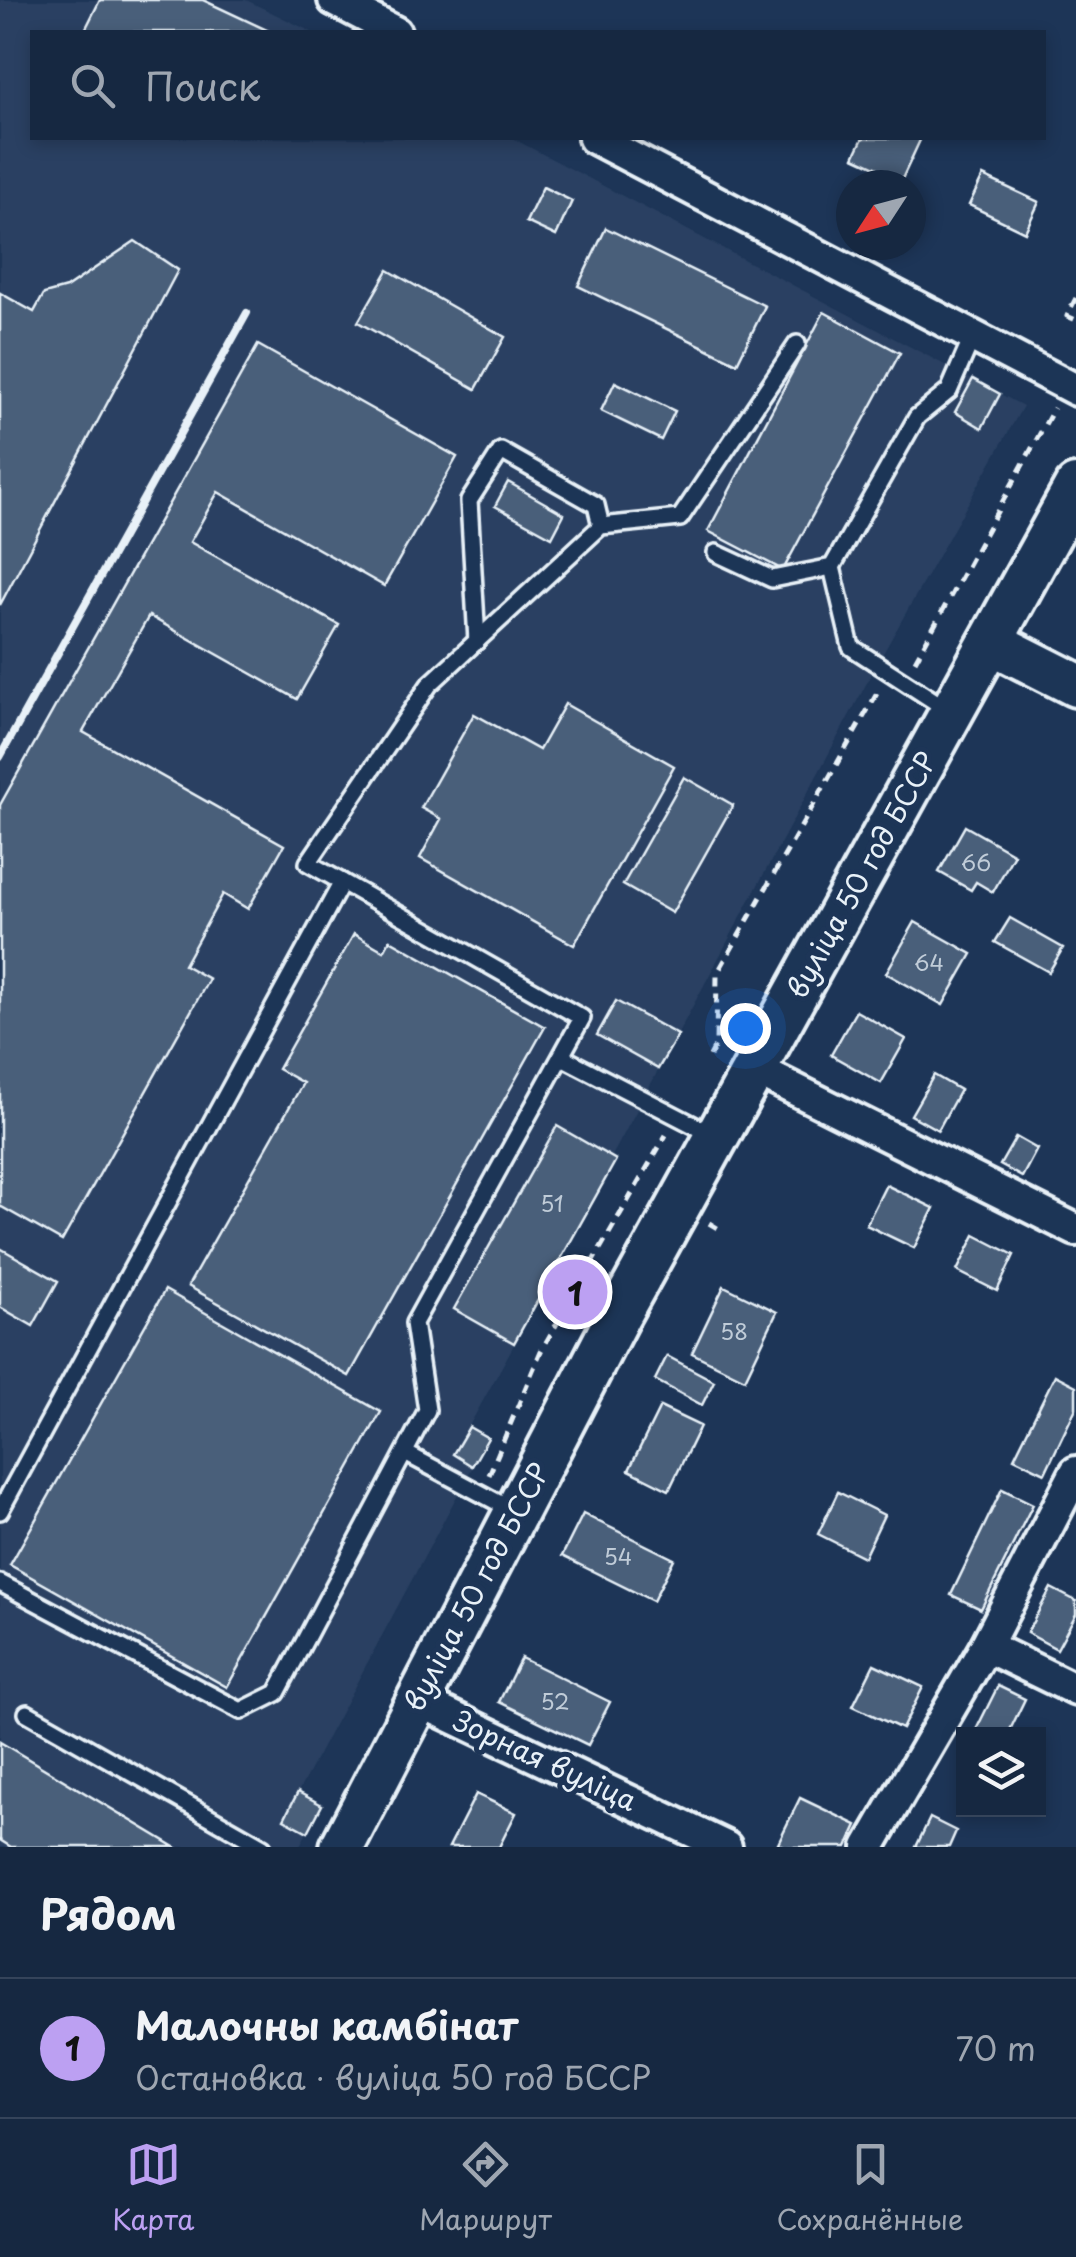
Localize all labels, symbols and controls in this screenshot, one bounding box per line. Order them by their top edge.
search box [30,30,1046,140]
text: Поиск [145,57,260,114]
icon: search [65,58,120,113]
north arrow [836,170,926,260]
street label: вуліца 50 год БССР [775,743,946,1006]
house number: 66 [961,845,991,878]
house number: 64 [914,945,944,978]
your location [720,1003,771,1054]
house number: 51 [540,1186,564,1219]
pin: 1 [542,1254,608,1330]
house number: 58 [720,1314,748,1347]
street label: вуліца 50 год БССР [392,1454,560,1718]
house number: 54 [604,1539,632,1572]
house number: 52 [540,1684,570,1717]
street label: Зорная вуліца [447,1698,645,1821]
map controls [956,1727,1046,1817]
button: layers [956,1727,1046,1817]
text: Рядом [40,1881,177,1944]
text: Малочны камбінат [135,1996,518,2053]
text: 1 [65,2024,80,2072]
text: 70 m [956,2024,1036,2072]
text: Остановка · вуліца 50 год БССР [135,2053,651,2101]
tab: Карта [112,2137,195,2240]
tab: Маршрут [419,2137,552,2240]
tab: Сохранённые [776,2137,964,2240]

